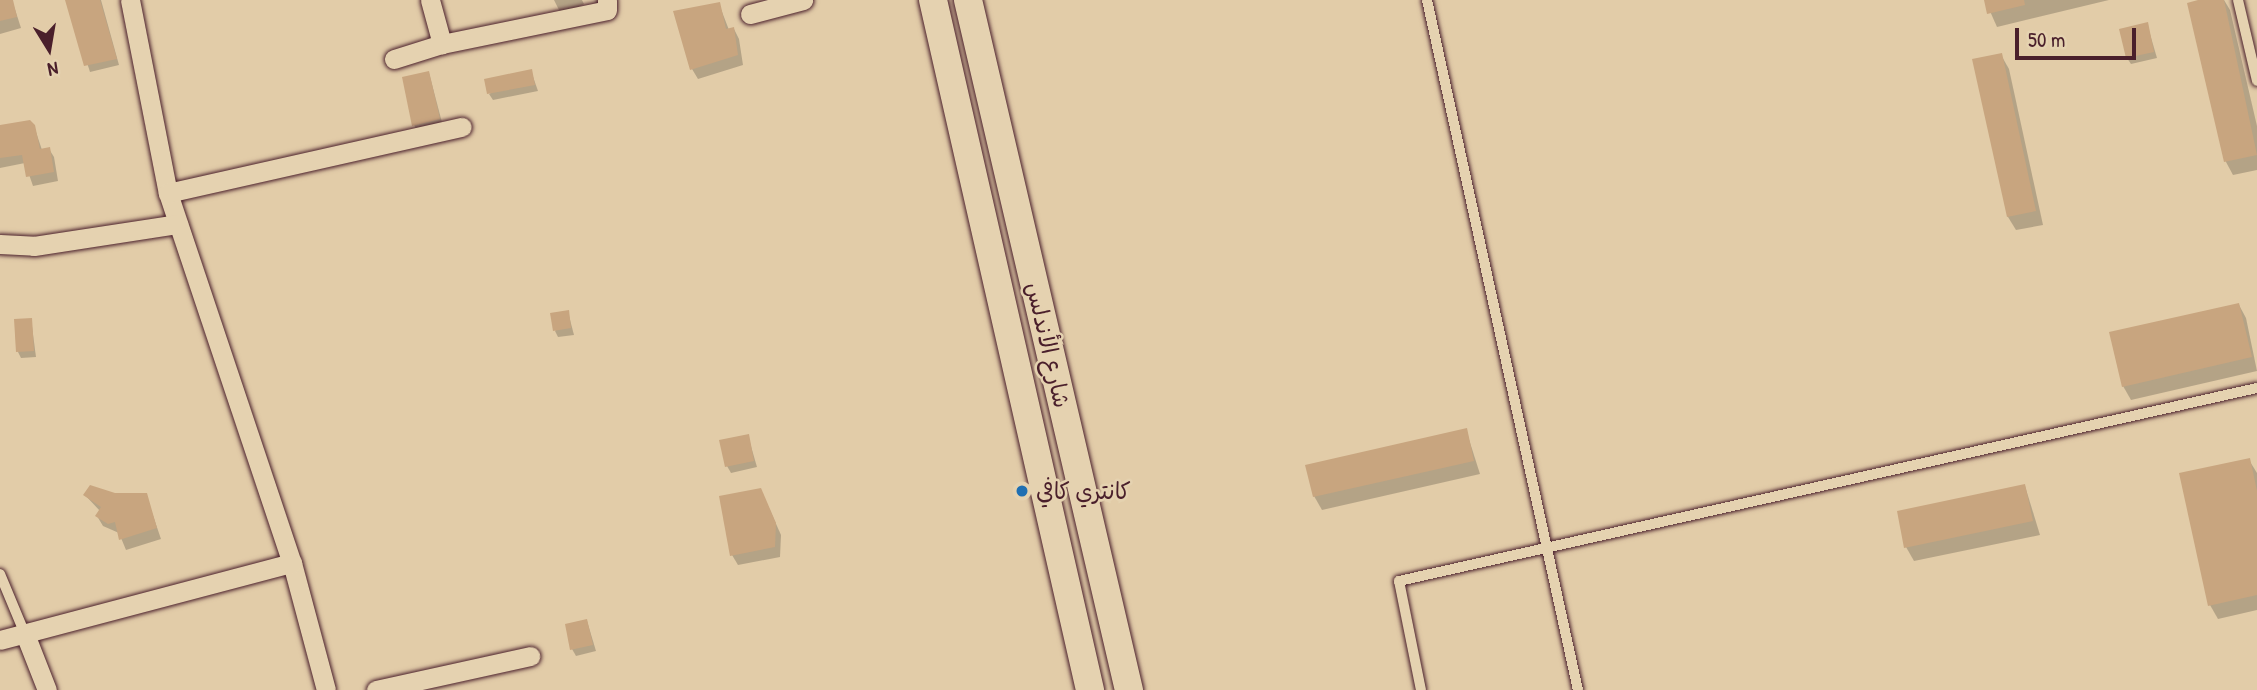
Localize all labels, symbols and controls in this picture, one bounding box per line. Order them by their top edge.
north arrow [14,14,84,84]
scale bar [2019,14,2140,58]
text: 50 m [2028,25,2065,54]
text: N [46,56,60,83]
street label: شارع الأندلس [1020,280,1076,410]
place label: كانتري كافي [1036,477,1131,505]
marker: كانتري كافي [1014,483,1030,499]

